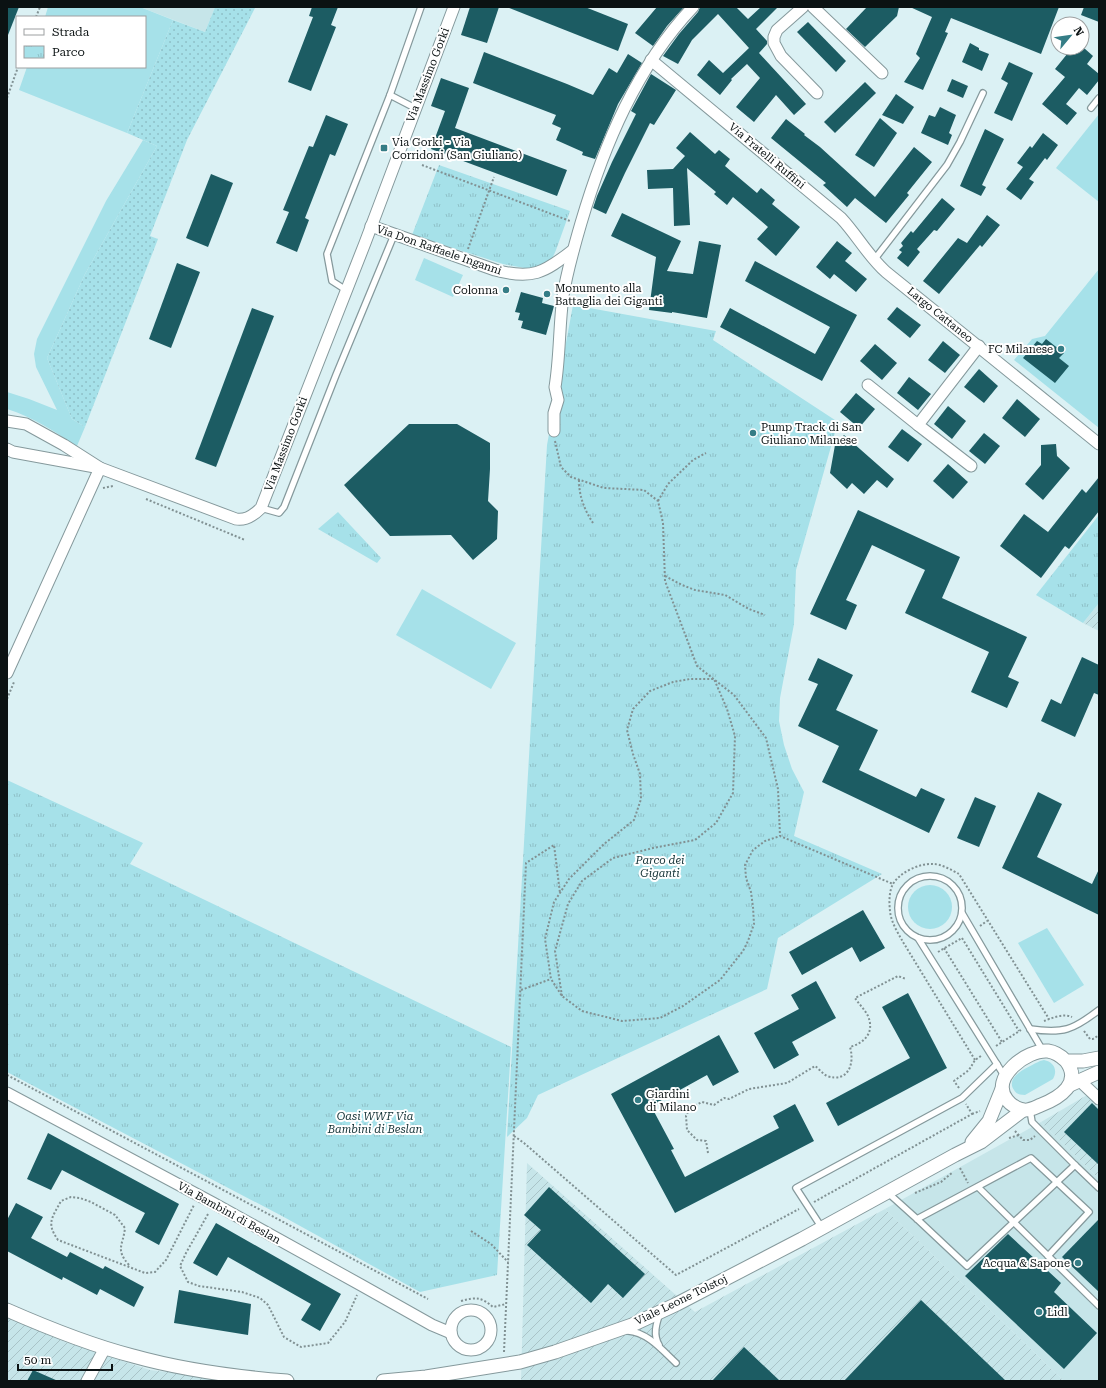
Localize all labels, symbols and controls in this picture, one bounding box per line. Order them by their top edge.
legend [16,16,146,68]
north arrow [1050,16,1090,56]
text: Strada [52,25,90,39]
street label: Via Massimo Gorki [404,25,452,124]
text: N [1071,25,1086,39]
text: Parco [52,45,85,59]
street label: Via Fratelli Ruffini [726,120,808,192]
place label: Via Gorki - Via Corridoni (San Giuliano) [392,136,522,162]
marker: Via Gorki - Via Corridoni (San Giuliano) [379,143,389,153]
street label: Via Don Raffaele Inganni [375,222,504,278]
place label: Monumento alla Battaglia dei Giganti [555,282,663,308]
place label: Colonna [453,284,498,297]
marker: Colonna [501,285,511,295]
street label: Largo Cattaneo [905,285,976,346]
marker: Monumento alla Battaglia dei Giganti [542,289,552,299]
place label: FC Milanese [988,343,1053,356]
marker: FC Milanese [1056,344,1066,354]
street label: Via Massimo Gorki [262,394,310,493]
place label: Pump Track di San Giuliano Milanese [761,421,862,447]
marker: Pump Track di San Giuliano Milanese [748,428,758,438]
park label: Parco dei Giganti [635,854,685,880]
place label: Giardini di Milano [646,1088,697,1114]
marker: Giardini di Milano [633,1095,643,1105]
park label: Oasi WWF Via Bambini di Beslan [327,1110,423,1136]
street label: Via Bambini di Beslan [175,1179,283,1247]
place label: Acqua & Sapone [983,1257,1070,1270]
marker: Acqua & Sapone [1073,1258,1083,1268]
street label: Viale Leone Tolstoj [633,1272,729,1328]
place label: Lidl [1047,1306,1068,1319]
marker: Lidl [1034,1307,1044,1317]
scale bar [18,1346,112,1372]
text: 50 m [24,1353,51,1367]

